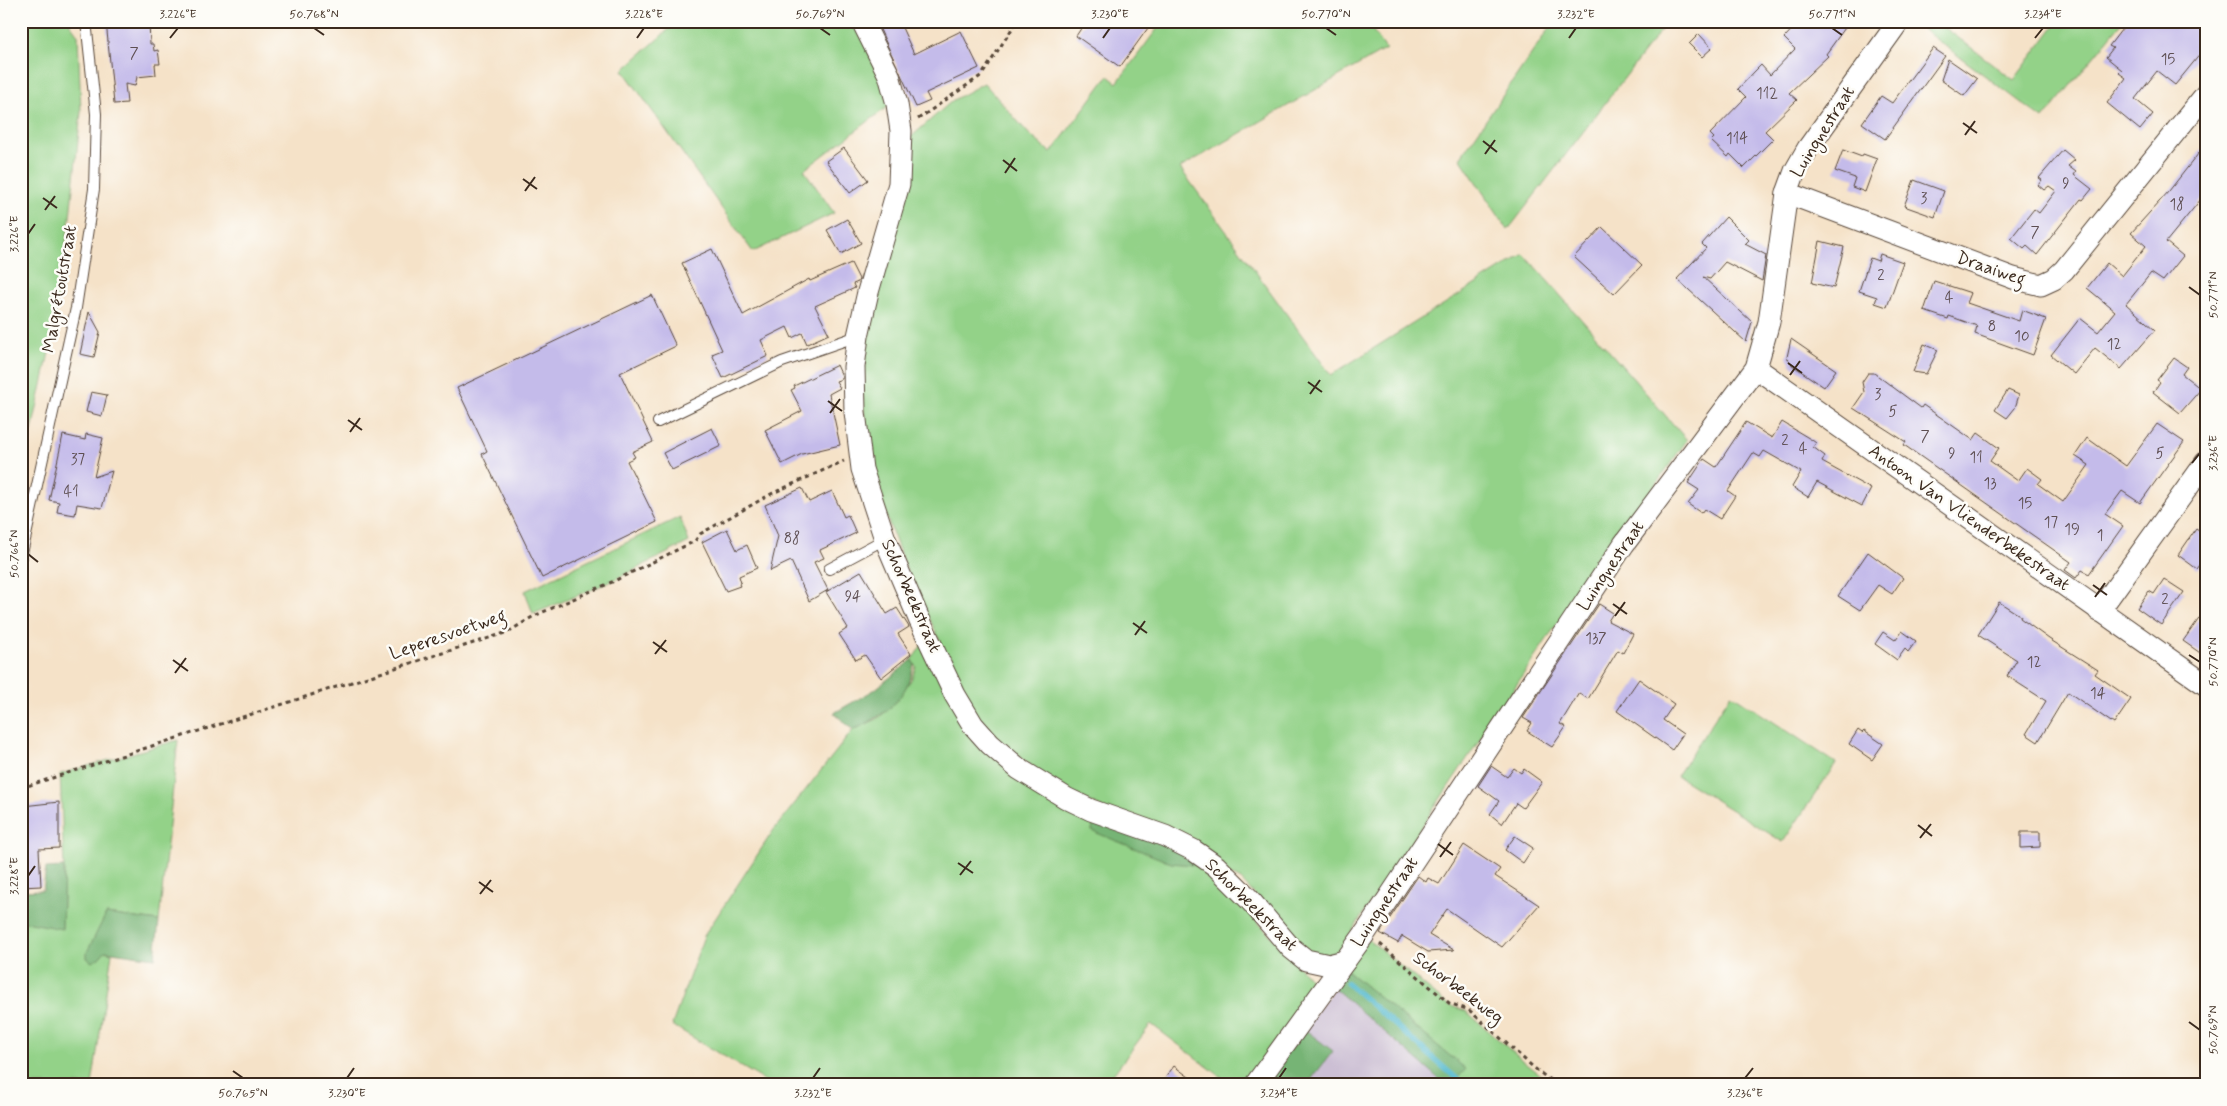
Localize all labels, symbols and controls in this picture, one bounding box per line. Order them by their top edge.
text: 3.226°E [159,7,197,23]
text: 50.768°N [289,7,339,23]
text: 3.228°E [625,7,663,23]
text: 50.769°N [795,7,845,23]
text: 3.230°E [1091,7,1129,23]
text: 50.770°N [1301,7,1351,23]
text: 3.232°E [1557,7,1595,23]
text: 50.771°N [1809,7,1855,23]
text: 3.234°E [2024,7,2062,23]
house number: 7 [129,44,139,64]
house number: 15 [2161,50,2175,70]
street label: Luingnestraat [1785,81,1862,183]
house number: 112 [1756,84,1778,104]
house number: 114 [1726,129,1748,149]
house number: 9 [2062,174,2070,194]
house number: 3 [1921,189,1928,209]
house number: 18 [2170,195,2184,215]
text: 3.226°E [7,215,23,253]
street label: Malgrétoutstraat [37,223,84,355]
house number: 7 [2030,223,2040,243]
street label: Draaiweg [1952,246,2029,294]
house number: 2 [1877,266,1885,286]
text: 50.771°N [2206,272,2222,318]
house number: 4 [1945,288,1954,308]
house number: 8 [1988,317,1996,337]
house number: 10 [2014,327,2030,347]
house number: 12 [2107,335,2121,355]
house number: 3 [1875,385,1882,405]
house number: 5 [1888,402,1898,422]
house number: 7 [1920,427,1930,447]
house number: 2 [1781,431,1789,451]
text: 3.236°E [2206,435,2222,471]
house number: 4 [1799,439,1808,459]
street label: Antoon Van Vlienderbekestraat [1863,439,2075,597]
house number: 9 [1948,444,1956,464]
house number: 5 [2155,444,2165,464]
house number: 11 [1969,448,1983,468]
house number: 37 [71,450,86,470]
house number: 13 [1983,474,1997,494]
house number: 41 [63,482,79,502]
house number: 15 [2018,494,2032,514]
house number: 17 [2044,513,2059,533]
street label: Luingnestraat [1572,516,1651,616]
house number: 19 [2064,520,2080,540]
house number: 1 [2097,526,2103,546]
house number: 88 [784,529,800,549]
text: 50.766°N [7,530,23,578]
street label: Schorbeekstraat [875,535,947,657]
house number: 94 [845,587,861,607]
house number: 2 [2161,590,2169,610]
street label: Leperesvoetweg [386,604,510,668]
house number: 137 [1585,629,1607,649]
text: 50.770°N [2206,637,2222,687]
house number: 12 [2027,653,2041,673]
house number: 14 [2090,684,2106,704]
street label: Luingnestraat [1346,852,1425,952]
street label: Schorbeekstraat [1199,853,1303,957]
text: 3.228°E [7,857,23,895]
street label: Schorbeekweg [1407,946,1508,1031]
text: 50.769°N [2206,1005,2222,1055]
text: 50.765°N [218,1086,268,1102]
text: 3.230°E [328,1086,366,1102]
text: 3.232°E [794,1086,832,1102]
text: 3.234°E [1260,1086,1298,1102]
text: 3.236°E [1727,1086,1763,1102]

